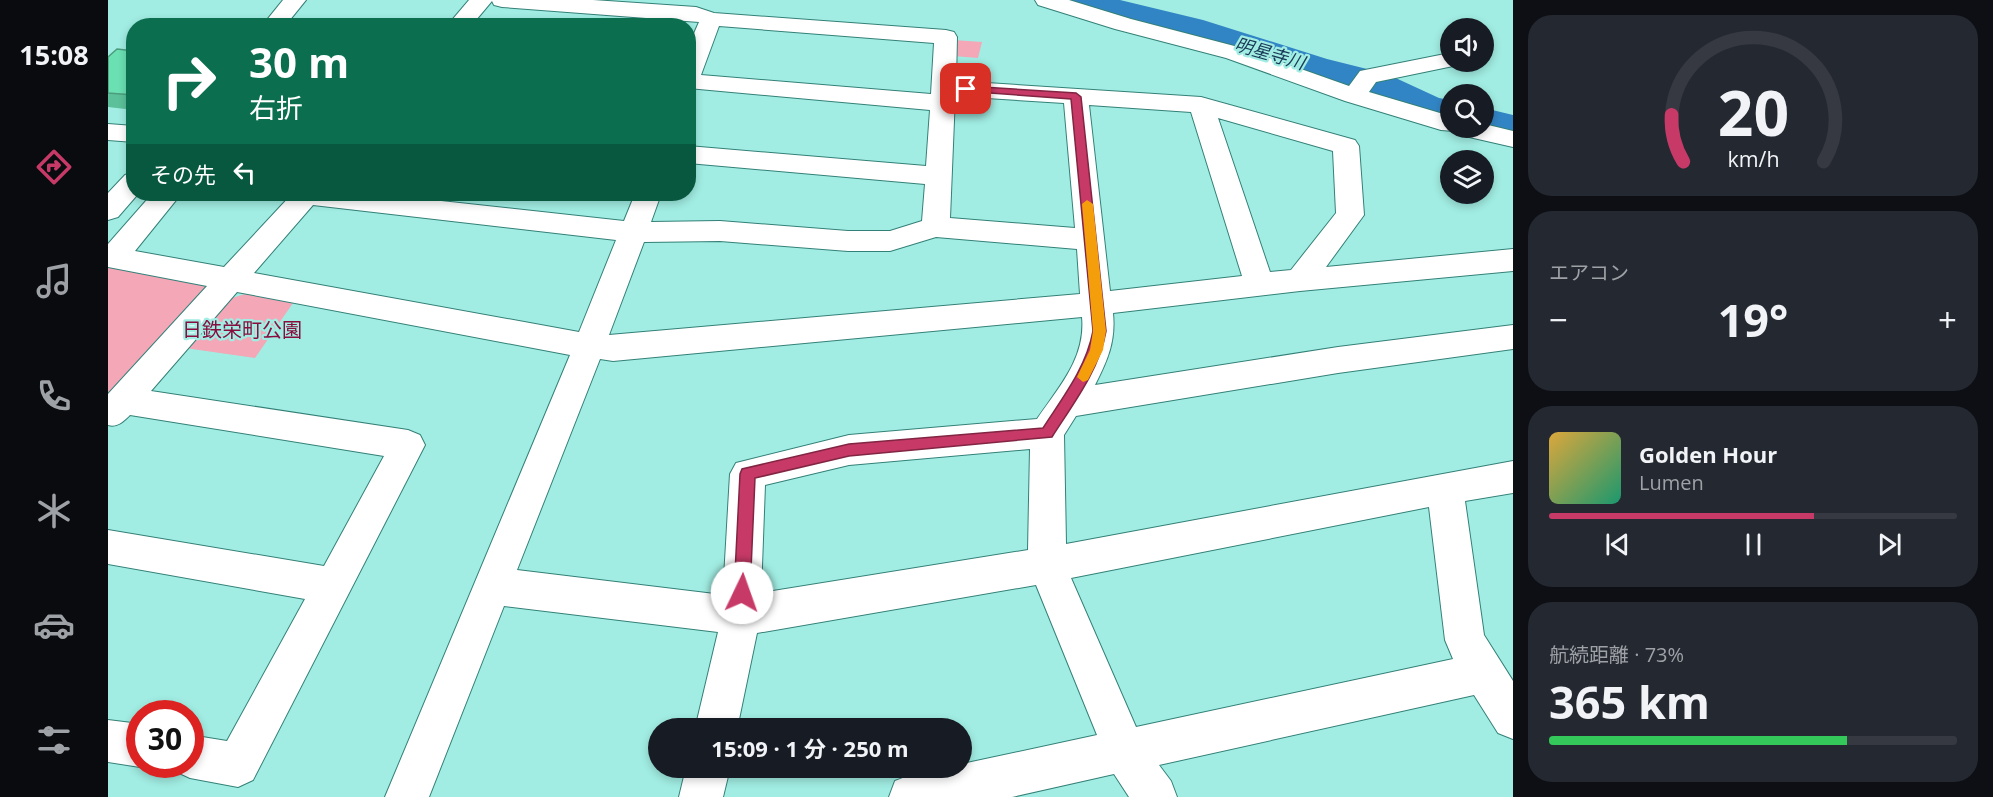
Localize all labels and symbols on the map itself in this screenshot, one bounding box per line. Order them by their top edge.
water label: 明星寺川 [1232,32,1310,75]
pin [940,63,991,114]
park label: 日鉄栄町公園 [182,316,302,343]
position arrow [710,561,774,625]
speed limit sign: 30 [126,700,204,778]

